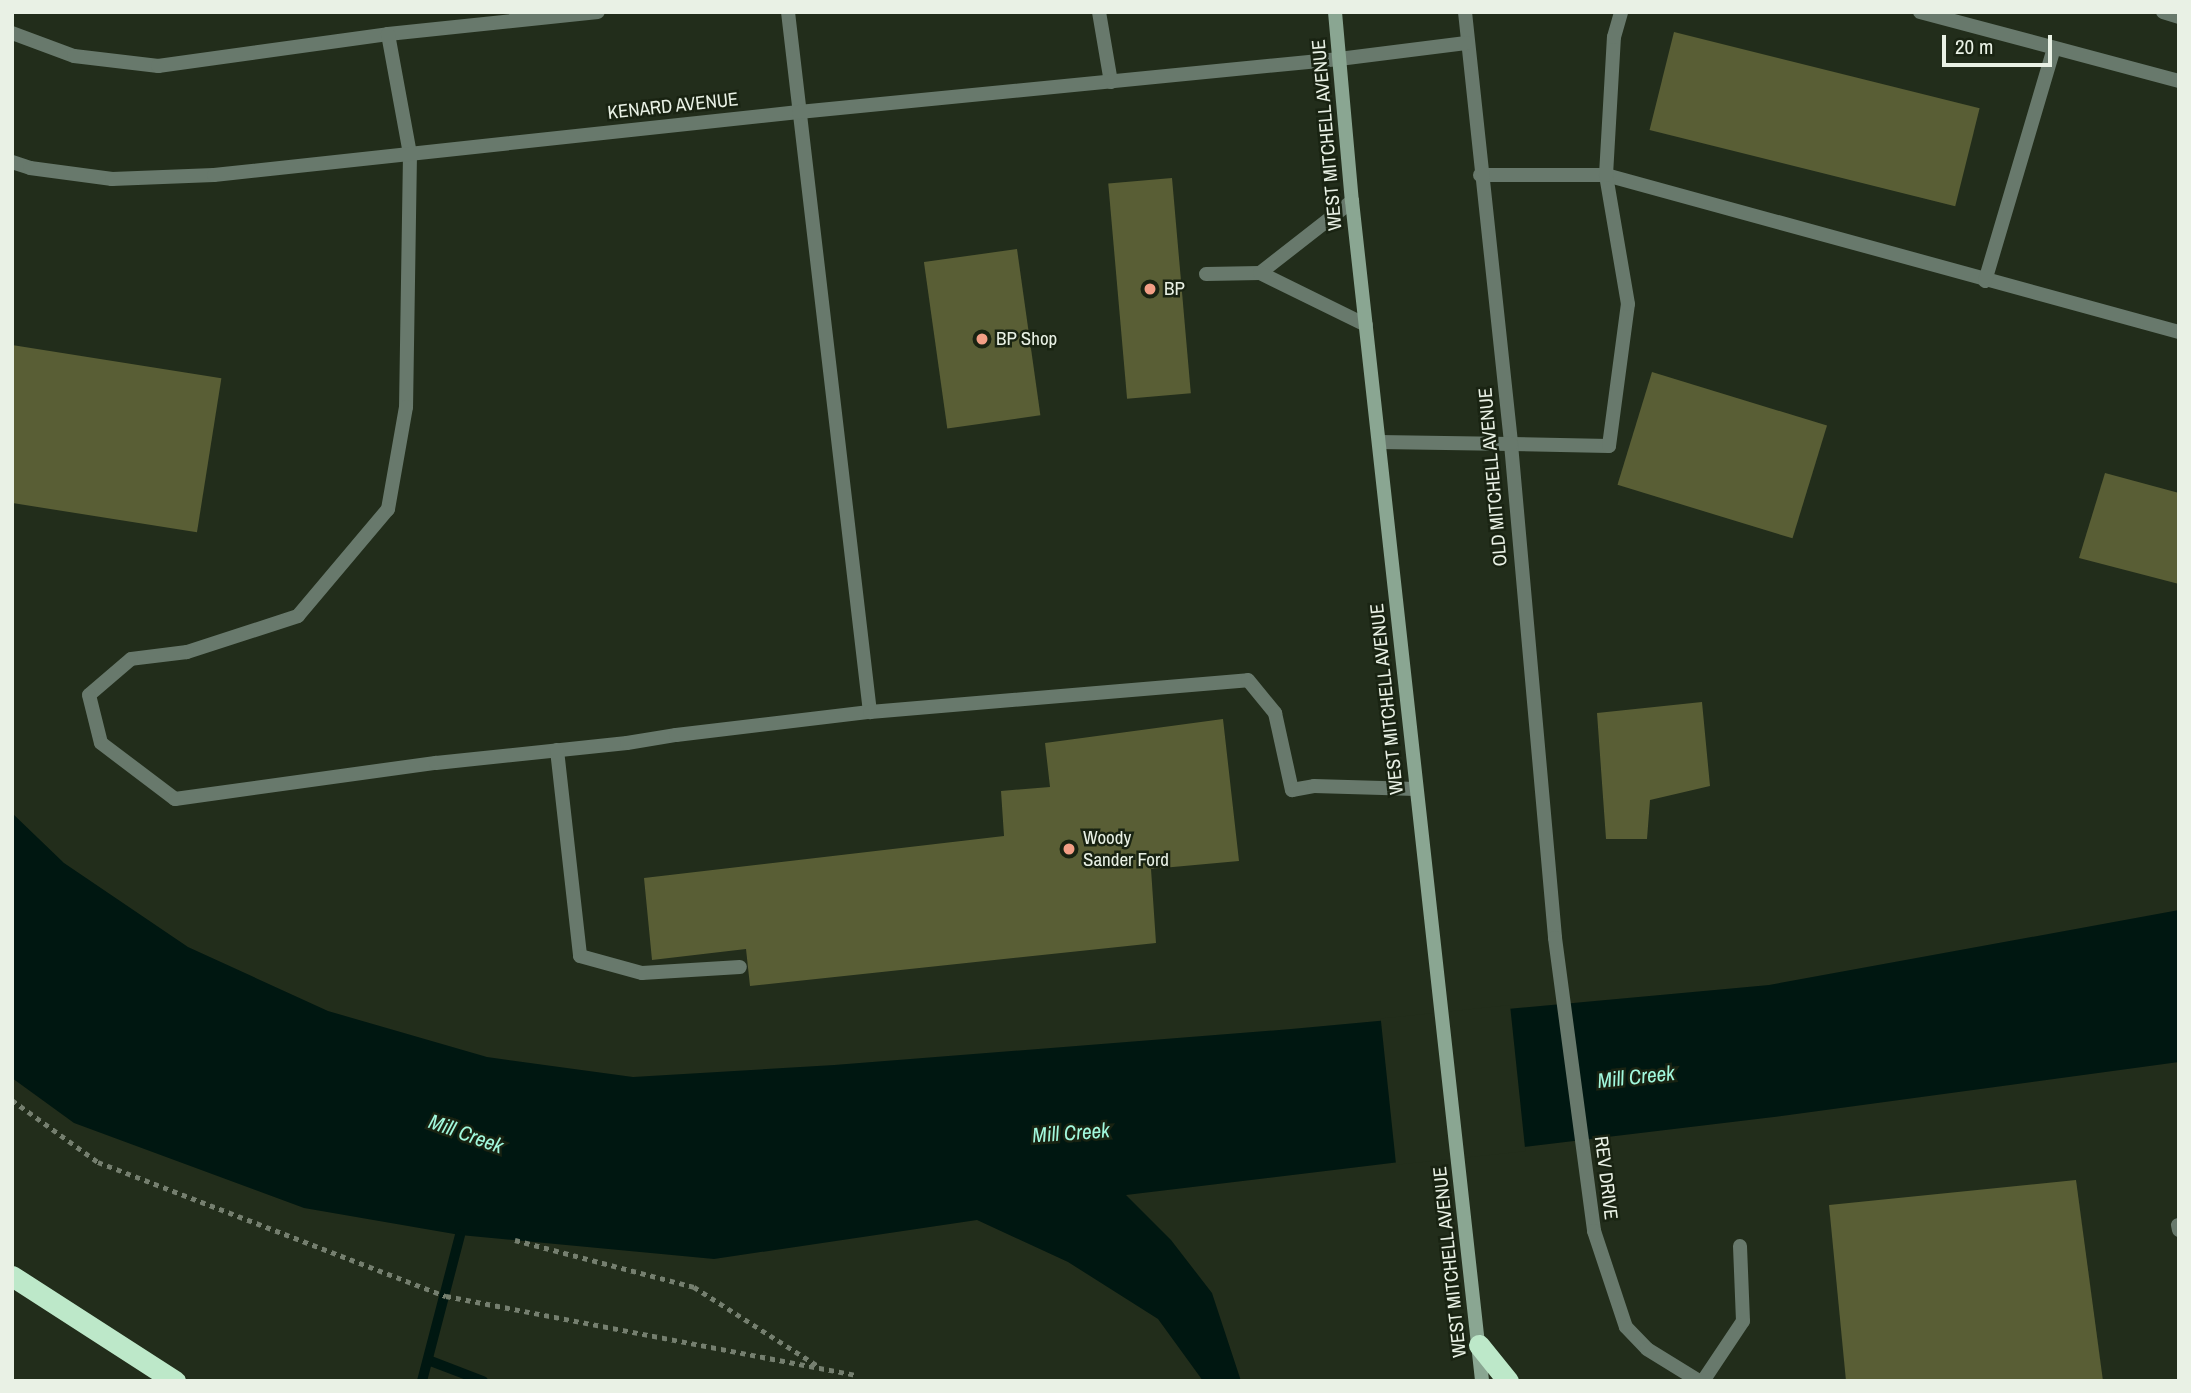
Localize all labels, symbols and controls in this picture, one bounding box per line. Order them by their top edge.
scale bar [1946,21,2056,65]
text: 20 m [1955,32,1993,61]
street label: WEST MITCHELL AVENUE [1307,38,1347,232]
street label: KENARD AVENUE [606,88,740,124]
place label: BP [1164,278,1185,300]
marker: BP [1142,281,1158,297]
place label: BP Shop [996,328,1058,350]
marker: BP Shop [974,331,990,347]
street label: OLD MITCHELL AVENUE [1474,386,1512,568]
street label: WEST MITCHELL AVENUE [1366,602,1408,796]
place label: Woody Sander Ford [1083,827,1169,871]
marker: Woody Sander Ford [1061,841,1077,857]
water label: Mill Creek [1596,1060,1676,1094]
water label: Mill Creek [425,1109,507,1159]
water label: Mill Creek [1031,1118,1111,1148]
street label: REV DRIVE [1590,1135,1622,1221]
street label: WEST MITCHELL AVENUE [1429,1165,1471,1359]

